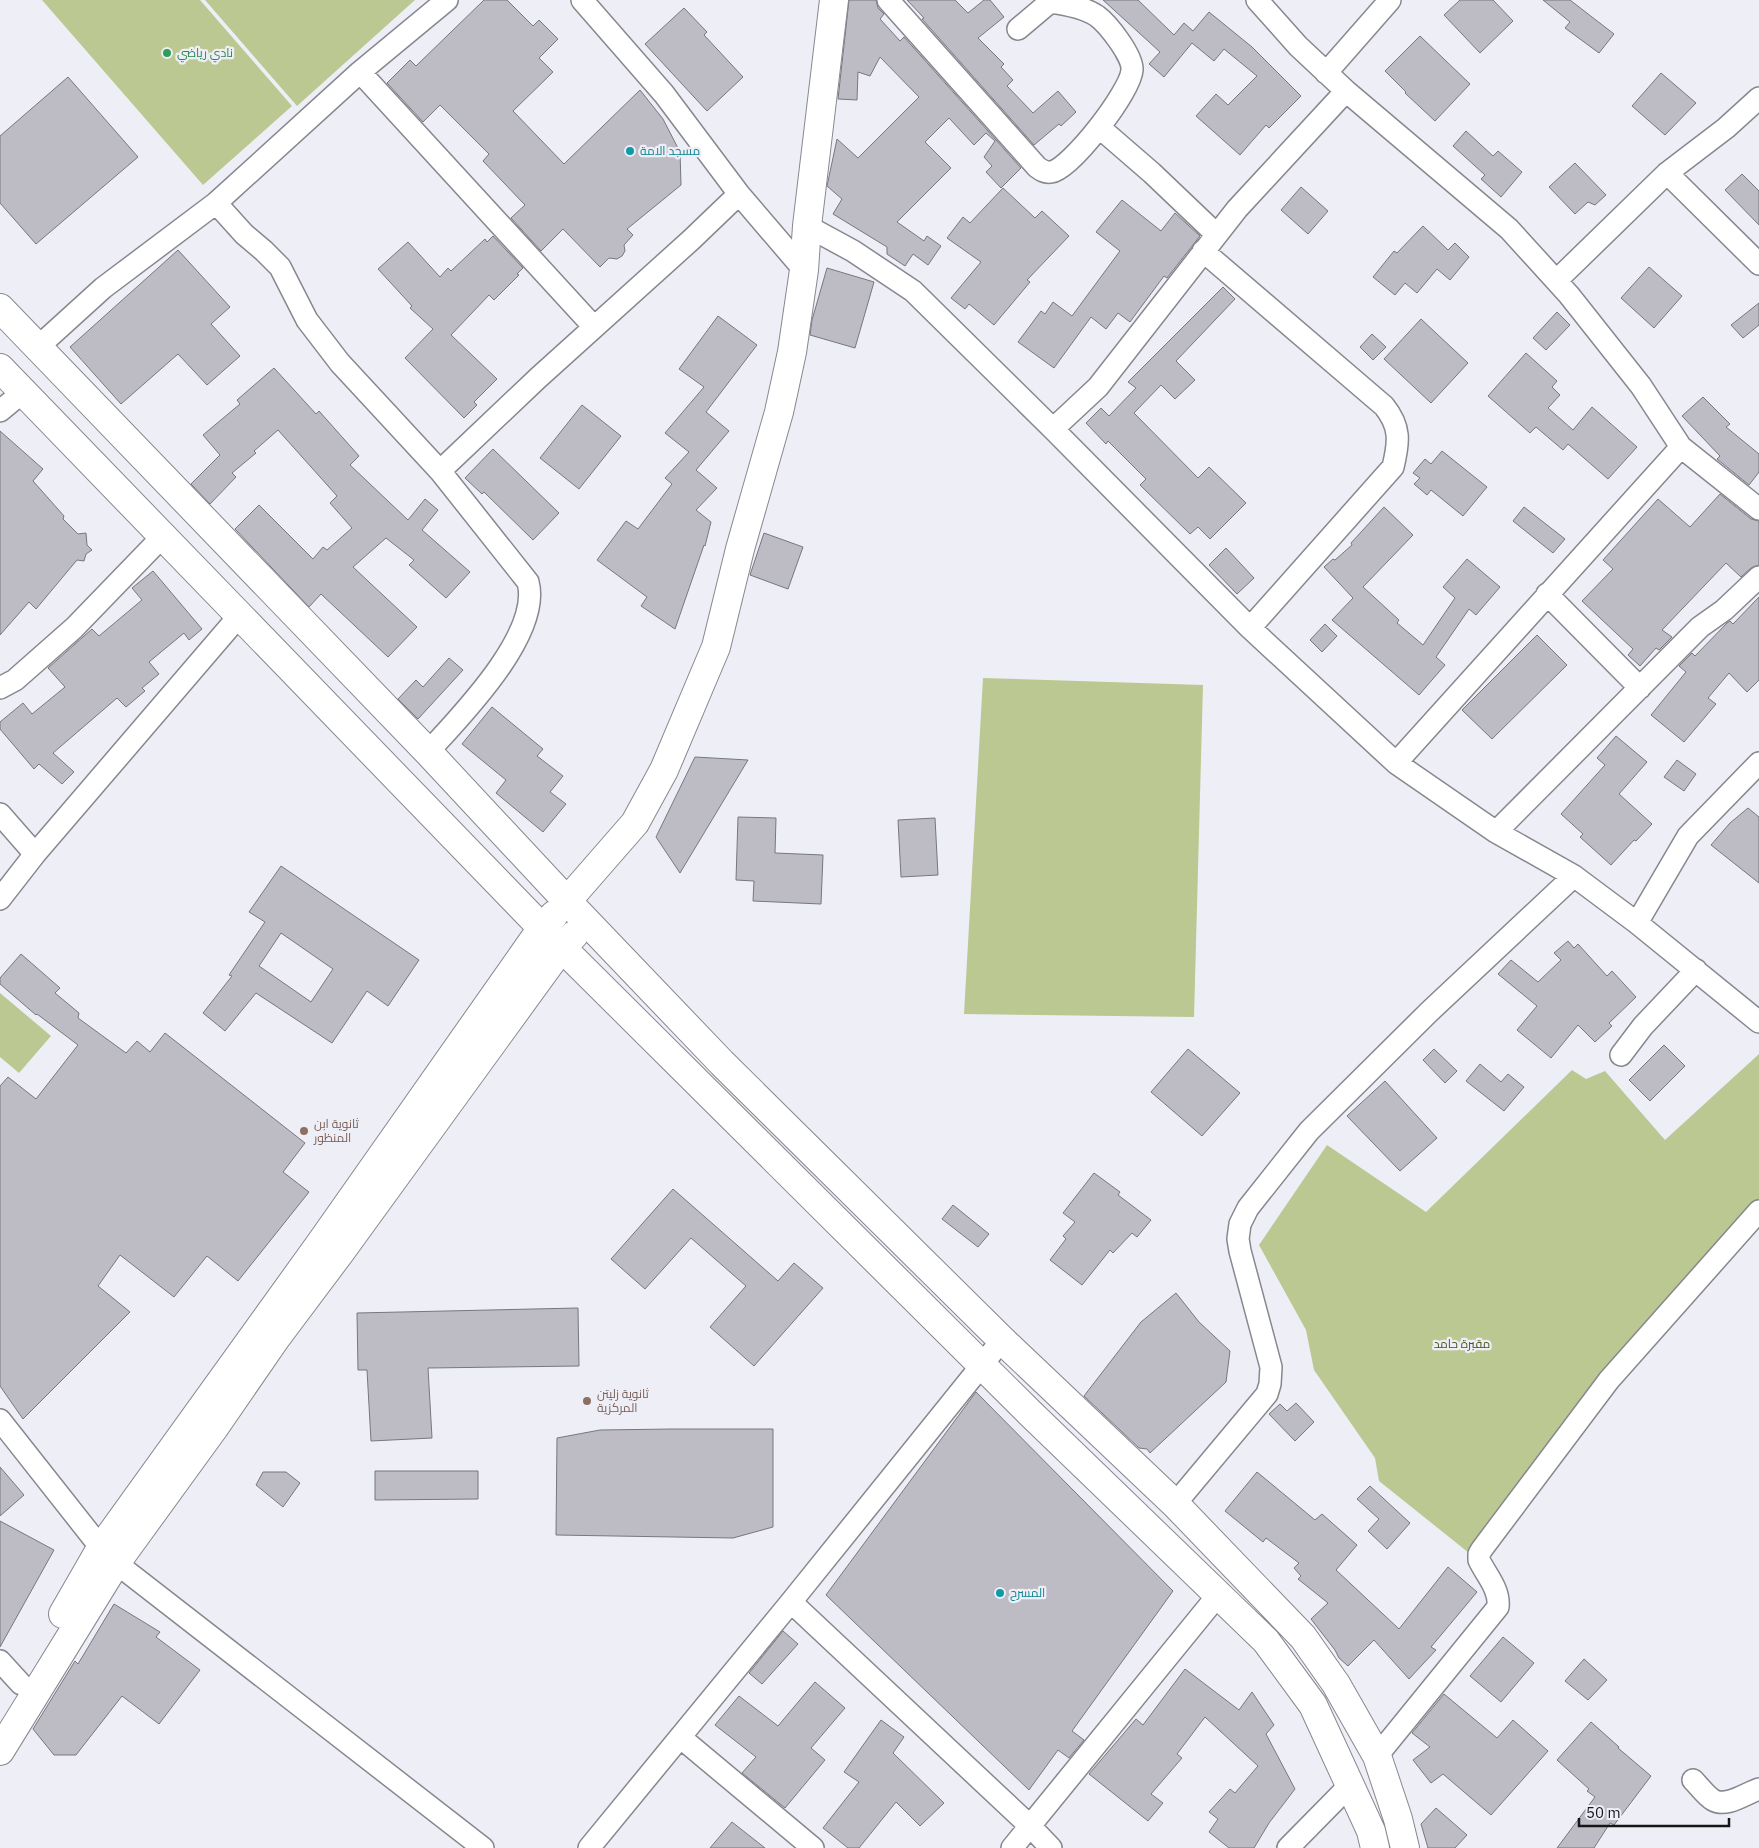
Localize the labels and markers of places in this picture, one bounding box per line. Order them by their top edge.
place label: نادي رياضي [177,45,233,63]
marker: نادي رياضي [161,47,173,59]
place label: مسجد الامة [640,143,700,158]
marker: مسجد الامة [624,145,636,157]
place label: ثانوية ابن المنظور [313,1116,359,1145]
marker: ثانوية ابن المنظور [298,1125,310,1137]
place label: ثانوية زليتن المركزية [597,1386,650,1415]
marker: ثانوية زليتن المركزية [581,1395,593,1407]
place label: المسرح [1010,1585,1045,1601]
marker: المسرح [994,1587,1006,1599]

